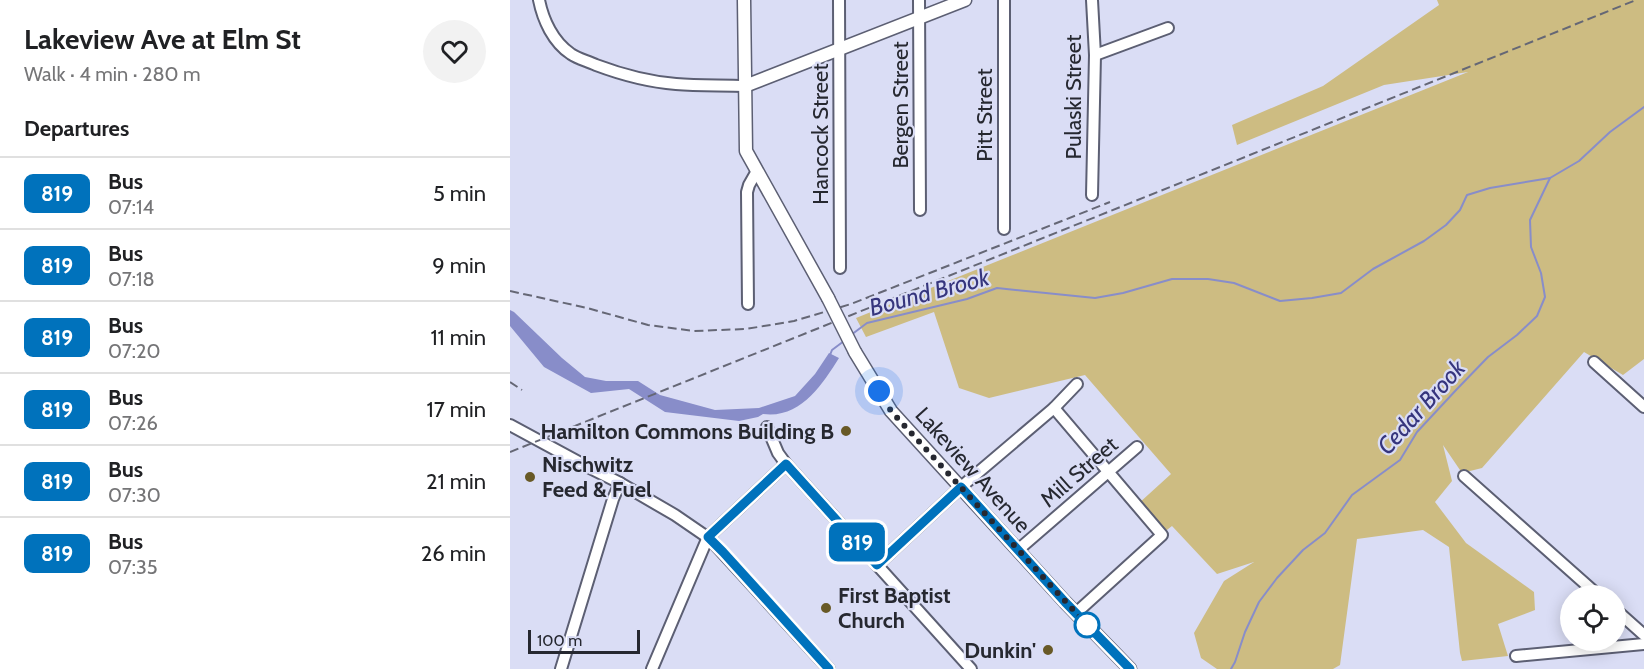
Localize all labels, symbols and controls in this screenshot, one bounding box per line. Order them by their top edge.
button: heart [423,20,486,83]
text: Lakeview Ave at Elm St [24,22,301,56]
street label: Pulaski Street [1060,34,1087,159]
street label: Bergen Street [887,41,914,169]
text: Walk · 4 min · 280 m [24,62,201,86]
street label: Hancock Street [807,63,834,205]
street label: Pitt Street [971,68,998,162]
text: Departures [24,115,129,142]
text: Bus [108,168,143,195]
text: 5 min [433,180,486,207]
text: 819 [41,181,73,206]
text: 07:14 [108,195,154,219]
text: Bus [108,240,143,267]
text: 9 min [432,252,486,279]
text: 819 [41,253,73,278]
water label: Bound Brook [866,262,993,322]
text: 07:18 [108,267,155,291]
text: Bus [108,312,143,339]
text: 11 min [430,324,486,351]
text: 819 [41,325,73,350]
text: 07:20 [108,339,160,363]
water label: Cedar Brook [1371,353,1472,460]
your location [864,376,894,406]
text: Bus [108,384,143,411]
text: 17 min [427,396,486,423]
text: 819 [41,397,73,422]
street label: Lakeview Avenue [910,402,1036,538]
text: 07:26 [108,411,158,435]
place label: Hamilton Commons Building B [541,418,834,445]
marker: Hamilton Commons Building B [839,424,853,438]
street label: Mill Street [1035,431,1124,513]
place label: Nischwitz Feed & Fuel [542,451,652,503]
text: Bus [108,456,143,483]
text: 21 min [426,468,486,495]
text: 819 [41,469,73,494]
marker: Nischwitz Feed & Fuel [523,470,537,484]
text: 07:30 [108,483,161,507]
line badge: 819 [822,522,892,562]
text: Bus [108,528,143,555]
text: 819 [841,530,873,555]
text: 26 min [421,540,486,567]
text: 819 [41,541,73,566]
text: 07:35 [108,555,158,579]
place label: First Baptist Church [838,582,951,634]
map controls [1560,585,1626,651]
button: locate [1560,585,1626,651]
marker: First Baptist Church [819,601,833,615]
unlabelled marker [1074,612,1100,638]
scale bar [528,627,640,654]
text: 100 m [537,631,582,650]
place label: Dunkin' [964,637,1036,664]
marker: Dunkin' [1041,643,1055,657]

